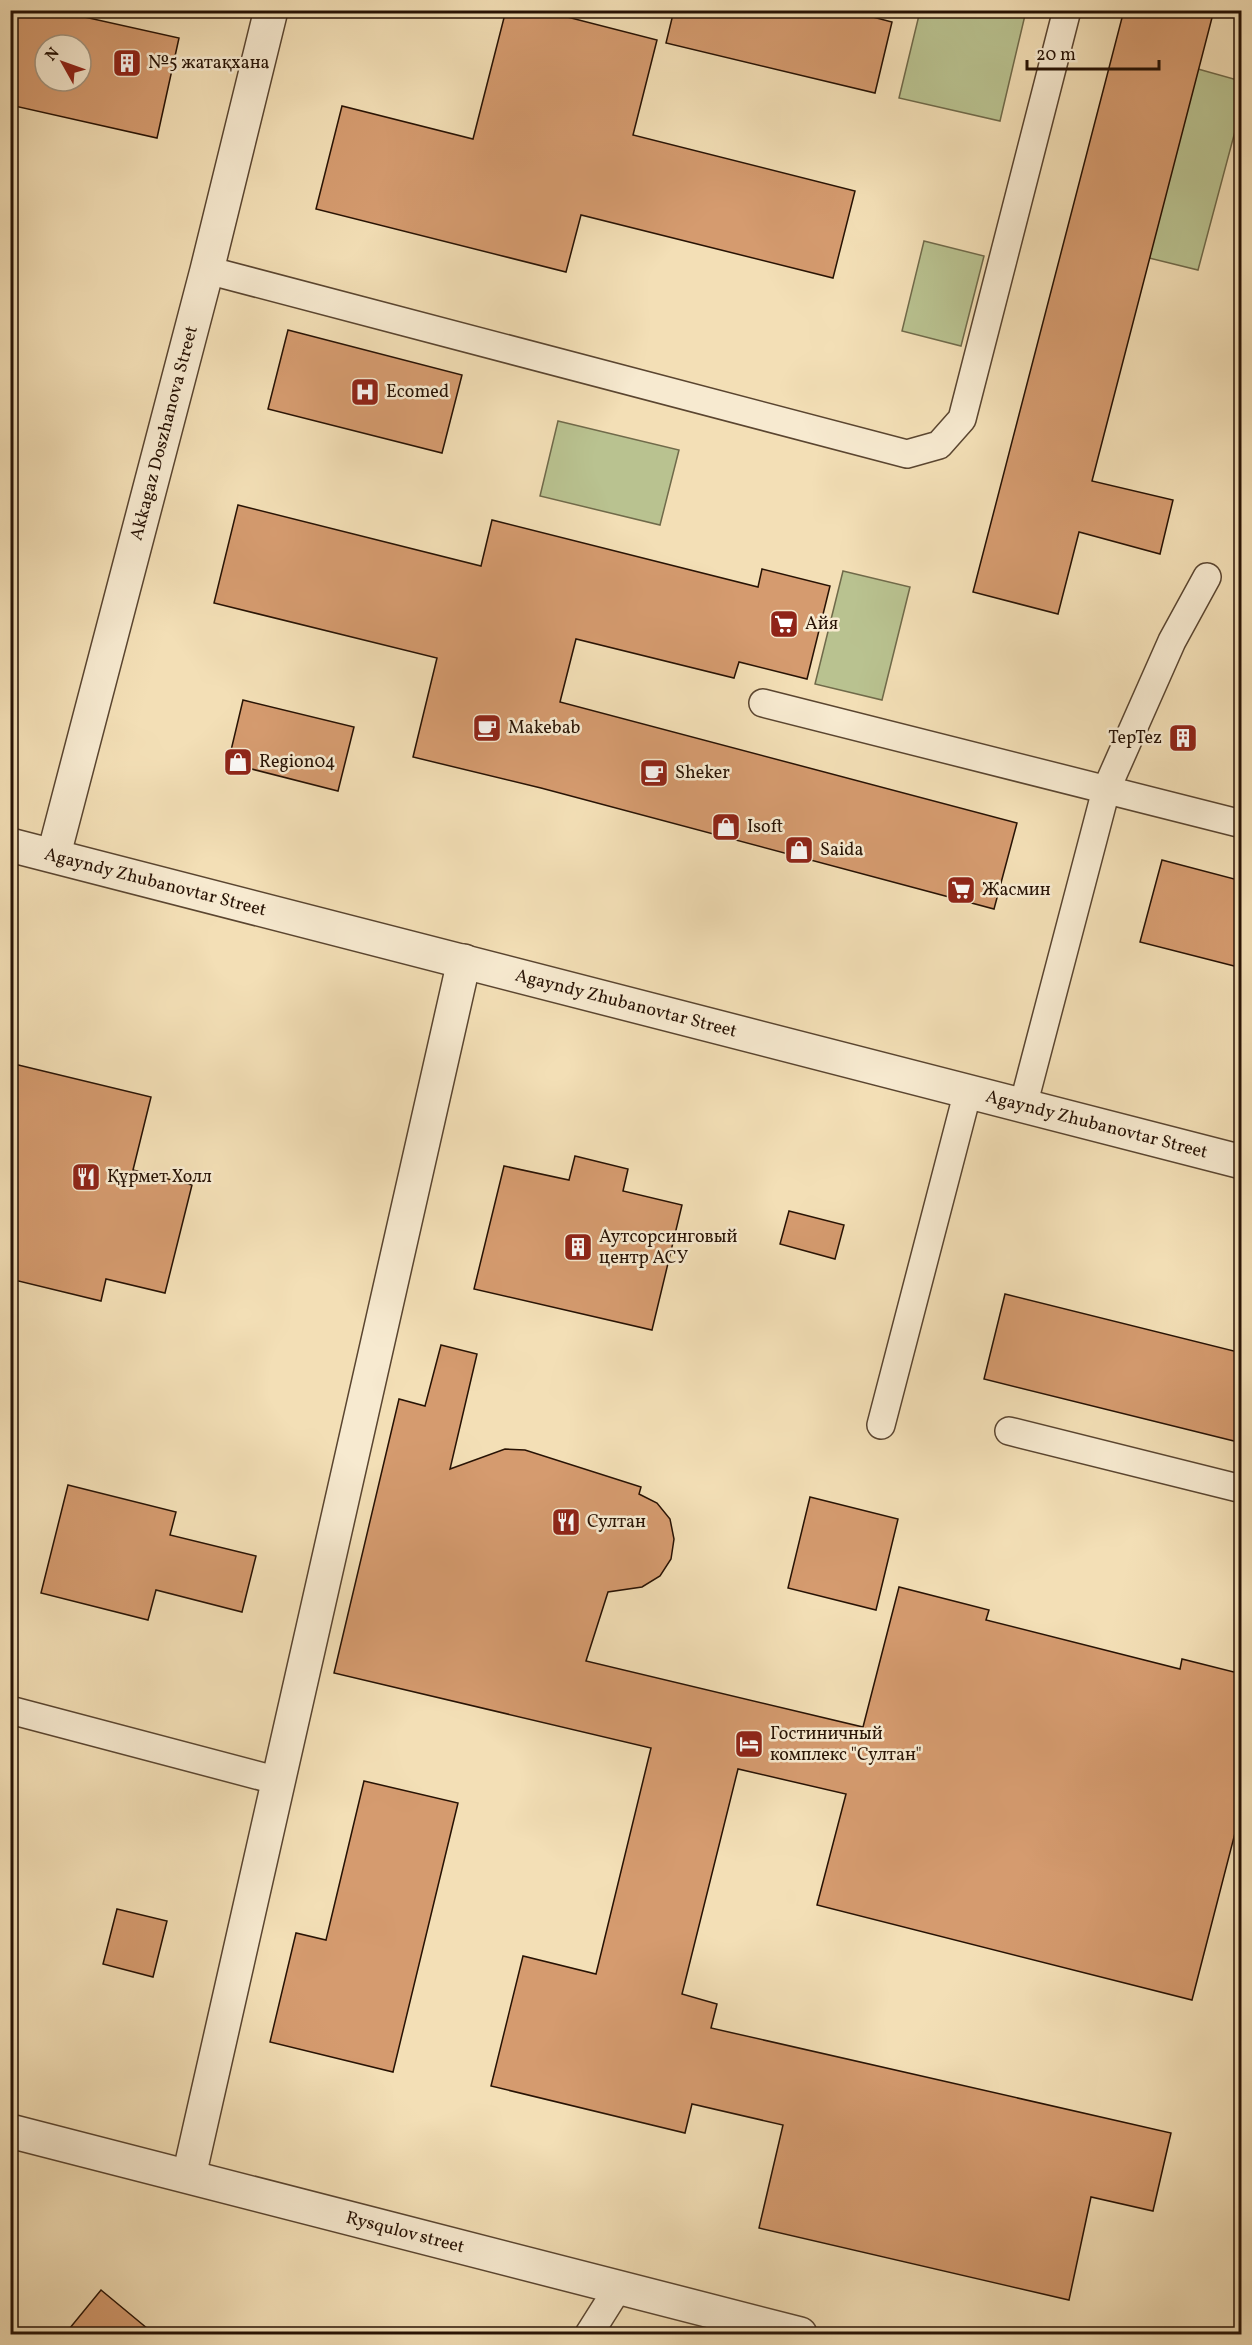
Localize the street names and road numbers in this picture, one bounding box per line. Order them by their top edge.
street label: Akkagaz Doszhanova Street [124,323,204,543]
street label: Agayndy Zhubanovtar Street [42,842,269,923]
street label: Agayndy Zhubanovtar Street [512,963,740,1044]
street label: Agayndy Zhubanovtar Street [983,1084,1210,1165]
street label: Rysqulov street [343,2205,467,2260]

